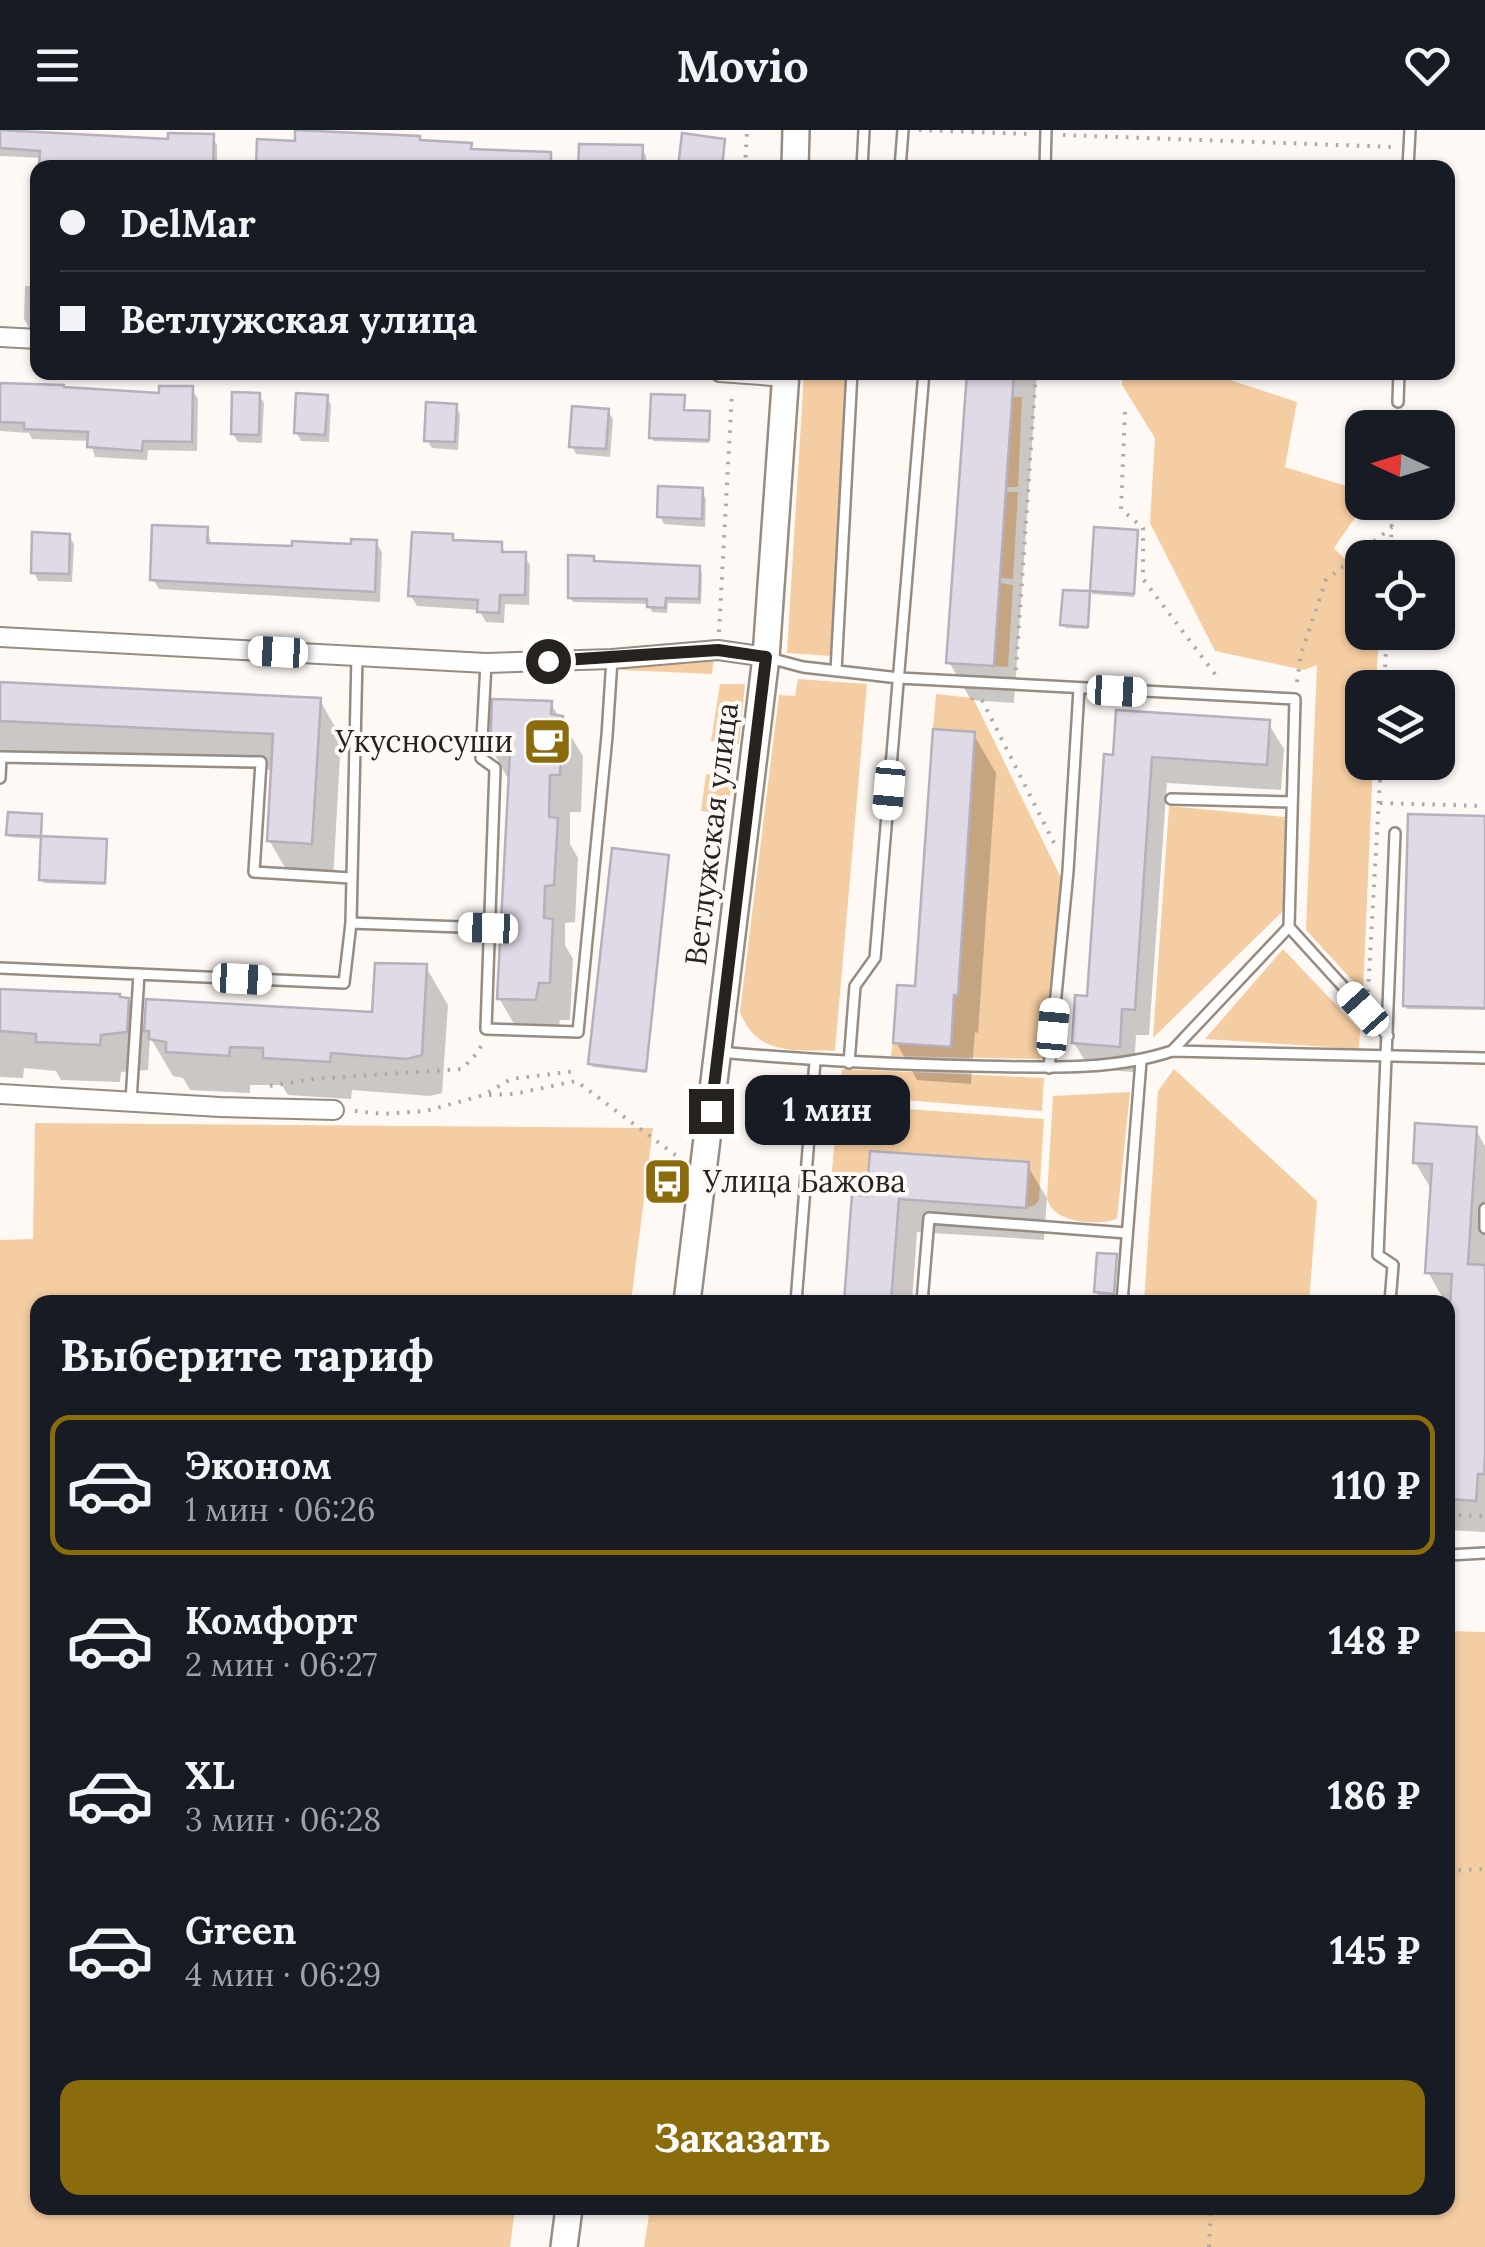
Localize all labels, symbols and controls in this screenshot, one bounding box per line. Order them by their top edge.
text: Movio [676,37,809,94]
icon: menu [30,38,85,93]
icon: heart [1400,38,1455,93]
text: DelMar [120,199,256,247]
text: Ветлужская улица [120,295,477,343]
north arrow [1345,410,1455,520]
map controls [1345,410,1455,780]
button: locate [1345,540,1455,650]
car [247,635,309,669]
route start [526,639,571,684]
button: layers [1345,670,1455,780]
car [1086,674,1148,708]
street label: Ветлужская улица [676,700,747,968]
cafe icon: Укусносуши [522,716,574,768]
place label: Укусносуши [335,722,513,761]
car [871,759,907,821]
car [457,912,519,944]
car [211,962,273,996]
car [1332,977,1394,1041]
car [1035,997,1071,1059]
callout: 1 мин [746,1076,911,1146]
route end [689,1089,734,1134]
text: 1 мин [783,1089,872,1130]
bus stop icon: Улица Бажова [642,1156,694,1208]
place label: Улица Бажова [702,1162,906,1200]
text: Выберите тариф [60,1326,434,1383]
icon: car [65,1440,155,1530]
text: Эконом [185,1441,332,1489]
text: 110 ₽ [1331,1461,1420,1509]
text: 1 мин · 06:26 [185,1489,376,1530]
icon: car [65,1595,155,1685]
text: Комфорт [185,1596,357,1644]
text: 148 ₽ [1329,1616,1420,1664]
text: 2 мин · 06:27 [185,1644,377,1685]
icon: car [65,1750,155,1840]
text: XL [185,1751,235,1799]
text: 186 ₽ [1327,1771,1420,1819]
text: 3 мин · 06:28 [185,1799,381,1840]
icon: car [65,1905,155,1995]
text: Green [185,1906,297,1954]
text: 145 ₽ [1330,1926,1420,1974]
text: 4 мин · 06:29 [185,1954,381,1995]
button: Заказать [60,2080,1425,2195]

